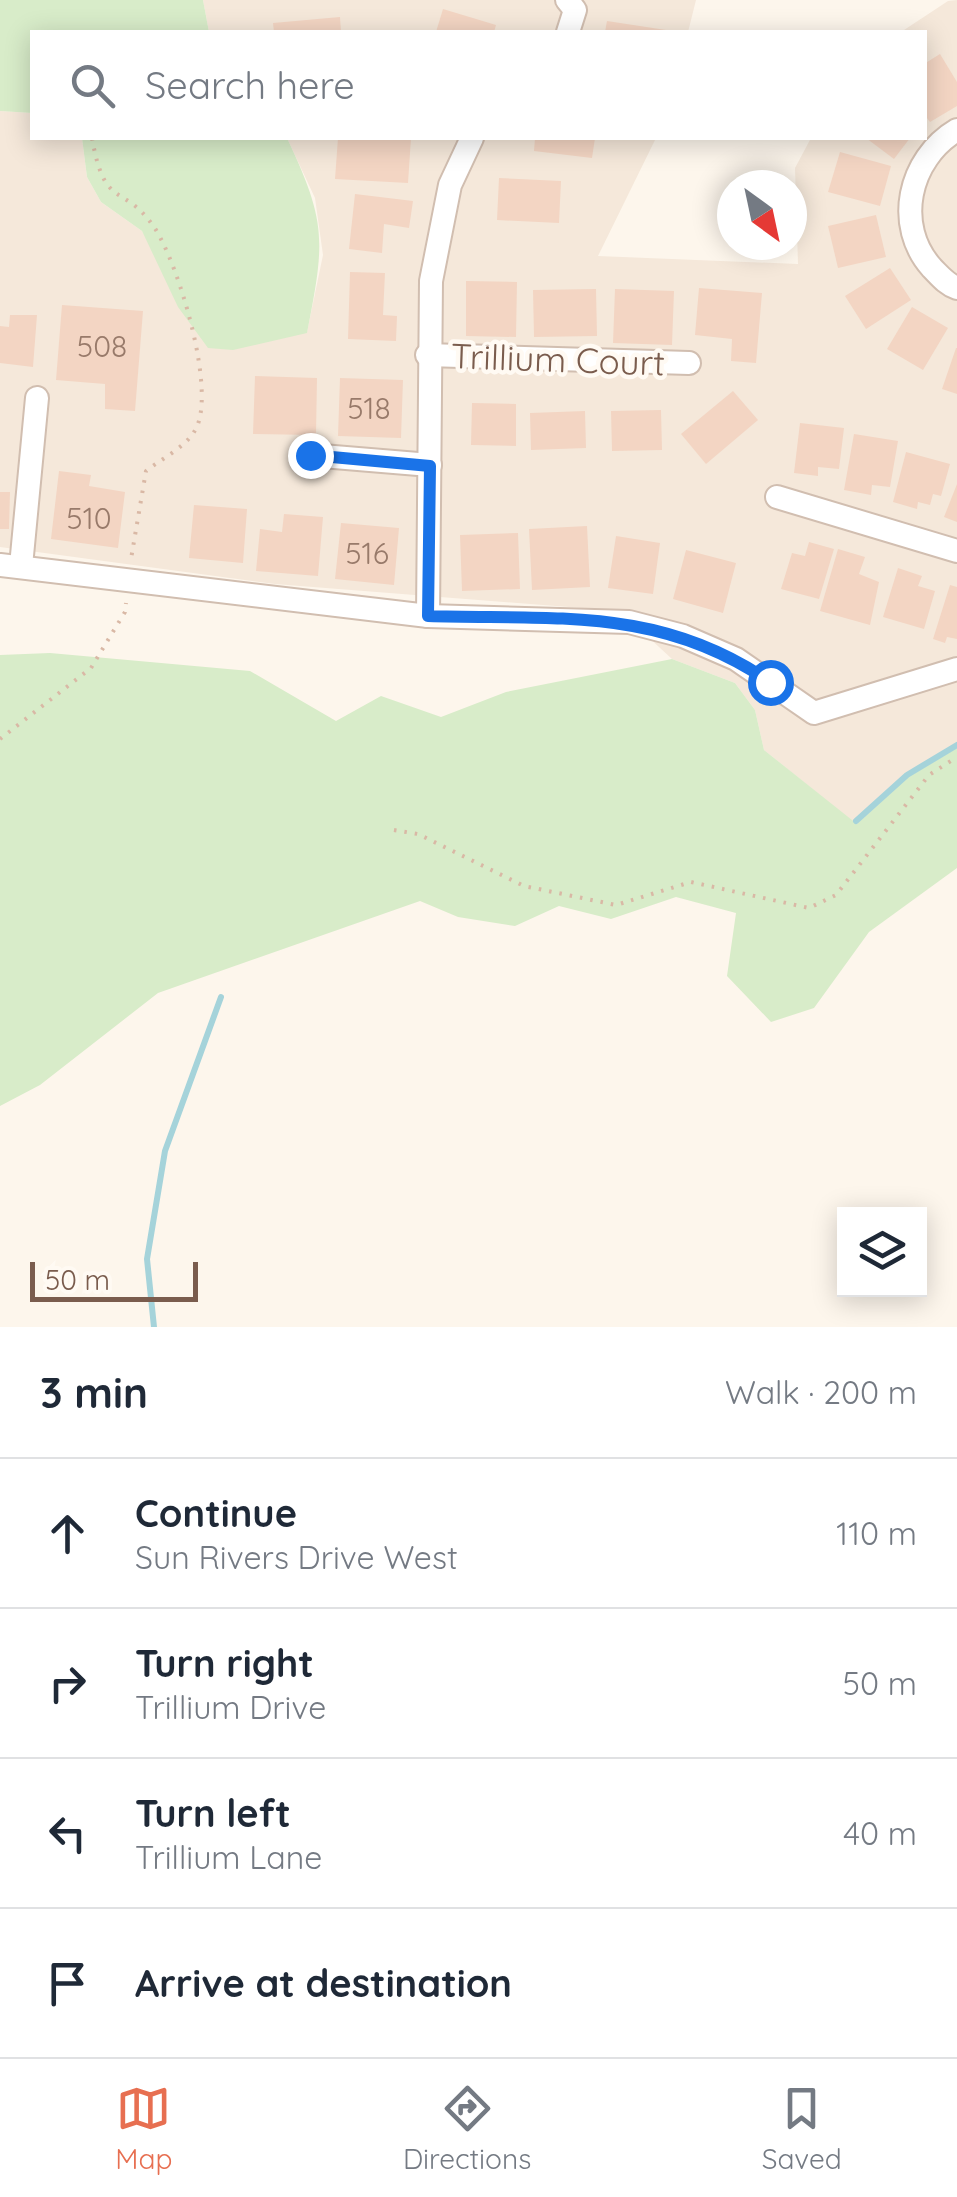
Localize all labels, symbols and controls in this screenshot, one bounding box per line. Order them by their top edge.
search box [30,30,927,140]
icon: search [65,58,120,113]
text: Search here [145,61,355,109]
north arrow [717,170,807,260]
house number: 508 [77,327,127,365]
street label: Trillium Court [450,333,666,385]
house number: 518 [347,389,391,427]
route end [288,433,334,479]
house number: 510 [66,499,112,537]
house number: 516 [345,534,389,572]
route start [748,660,794,706]
map controls [837,1207,927,1297]
button: layers [837,1207,927,1297]
scale bar [30,1257,198,1302]
text: 50 m [45,1262,110,1297]
text: 3 min [40,1366,148,1419]
text: Walk · 200 m [725,1372,917,1412]
text: Continue [135,1489,297,1537]
icon: ahead [40,1506,95,1561]
text: 110 m [836,1513,917,1553]
text: Sun Rivers Drive West [135,1537,458,1577]
text: Turn right [135,1639,314,1687]
icon: right [40,1656,95,1711]
text: 50 m [843,1663,917,1703]
text: Trillium Drive [135,1687,326,1727]
text: Turn left [135,1789,291,1837]
icon: left [40,1806,95,1861]
text: 40 m [843,1813,917,1853]
text: Trillium Lane [135,1837,322,1877]
icon: arrive [40,1956,95,2011]
text: Arrive at destination [135,1959,512,2007]
tab: Map [115,2081,172,2176]
tab: Directions [403,2081,531,2176]
tab: Saved [762,2081,842,2176]

